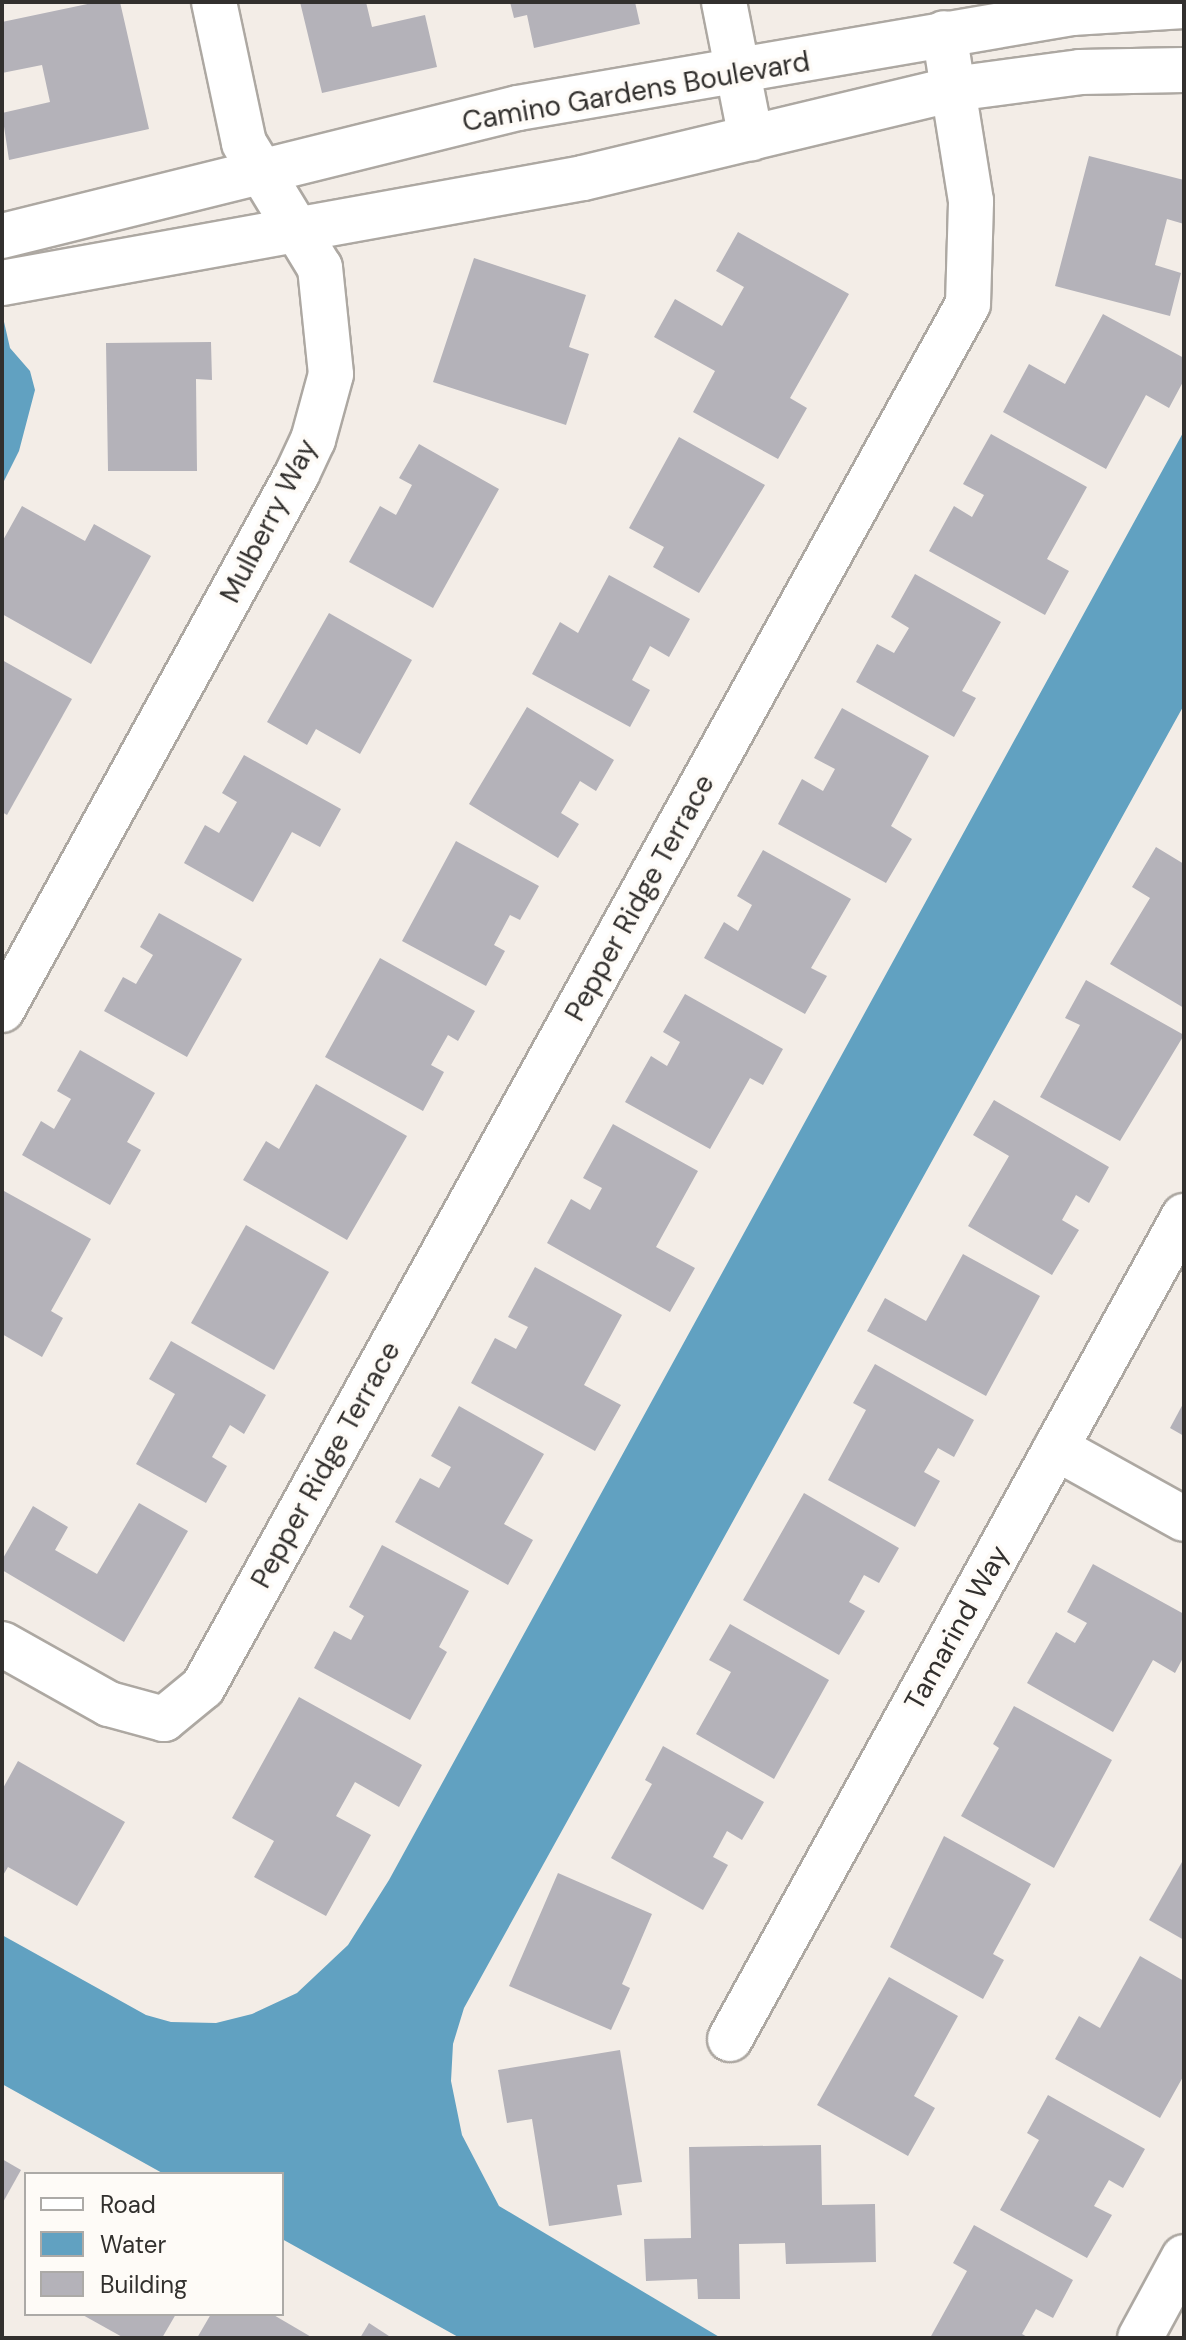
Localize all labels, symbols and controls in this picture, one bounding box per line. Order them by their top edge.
street label: Camino Gardens Boulevard [460,45,812,139]
street label: Mulberry Way [213,434,325,608]
street label: Pepper Ridge Terrace [558,769,722,1027]
street label: Pepper Ridge Terrace [244,1336,408,1594]
street label: Tamarind Way [898,1540,1016,1716]
legend [24,2172,284,2316]
text: Road [100,2189,156,2220]
text: Water [100,2229,166,2260]
text: Building [100,2269,187,2300]

